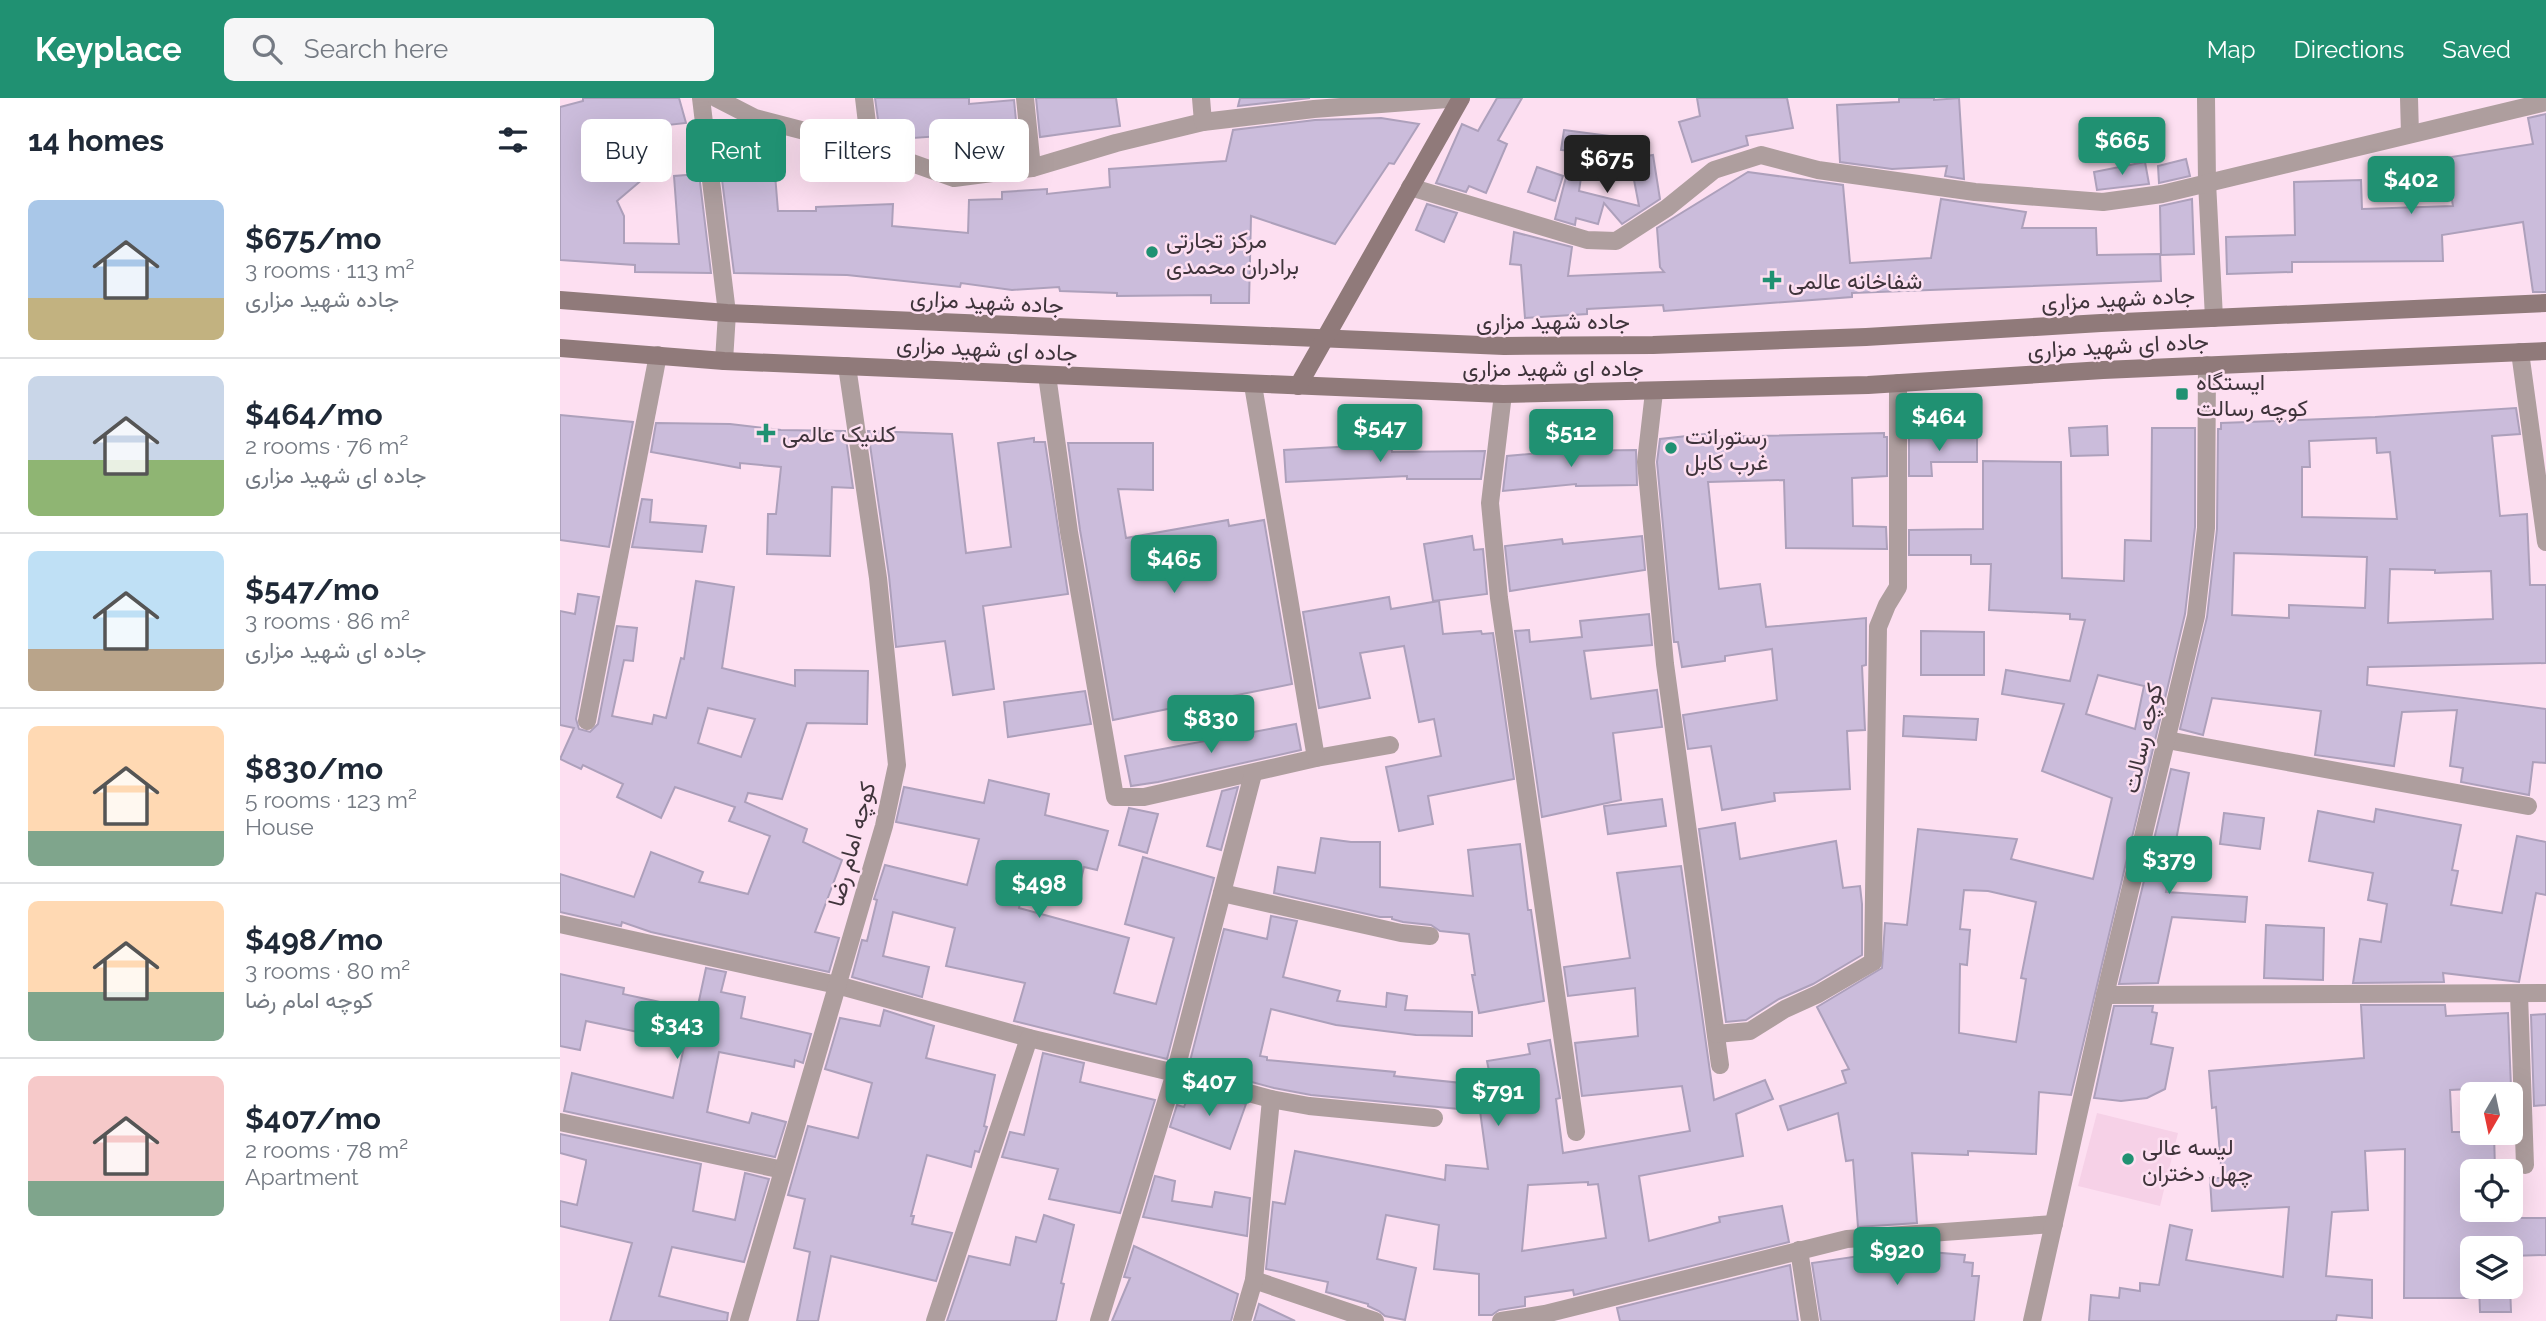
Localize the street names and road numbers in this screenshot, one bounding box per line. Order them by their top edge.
street label: جاده شهید مزاری [2040,280,2196,318]
street label: جاده شهید مزاری [909,283,1065,321]
street label: جاده شهید مزاری [1476,307,1630,336]
street label: جاده ای شهید مزاری [2027,327,2209,365]
street label: جاده ای شهید مزاری [896,330,1078,368]
street label: جاده ای شهید مزاری [1462,354,1644,383]
street label: کوچه رسالت [2116,680,2171,796]
street label: کوچه امام رضا [821,779,884,910]

